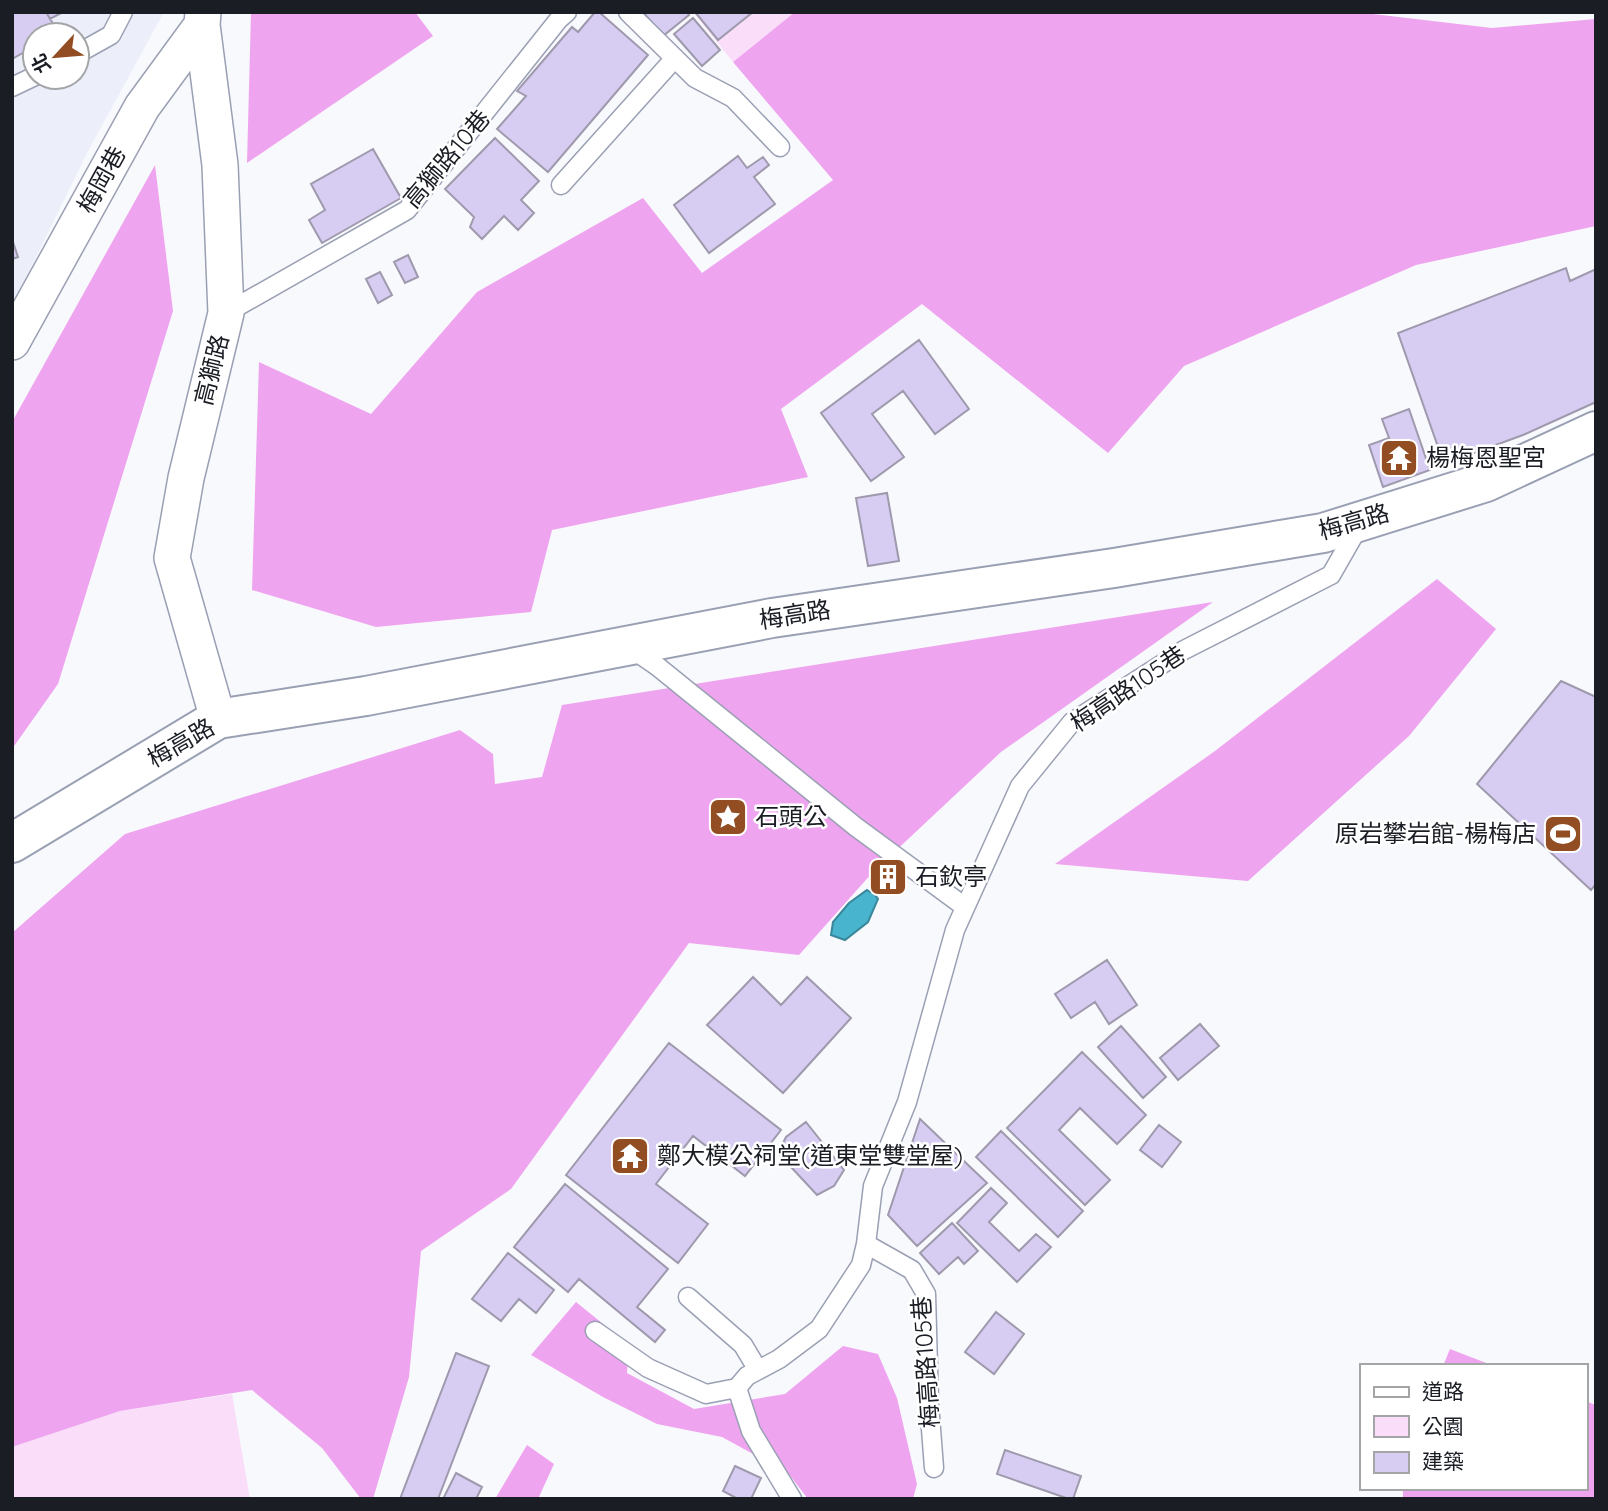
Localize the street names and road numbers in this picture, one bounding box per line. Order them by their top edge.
street label: 高獅路10巷 [396,103,496,214]
street label: 梅岡巷 [71,141,132,218]
street label: 高獅路 [188,331,234,408]
street label: 梅高路 [1315,497,1392,545]
street label: 梅高路 [757,594,833,634]
street label: 梅高路105巷 [1064,639,1191,738]
street label: 梅高路 [142,711,219,773]
street label: 梅高路105巷 [905,1295,945,1429]

